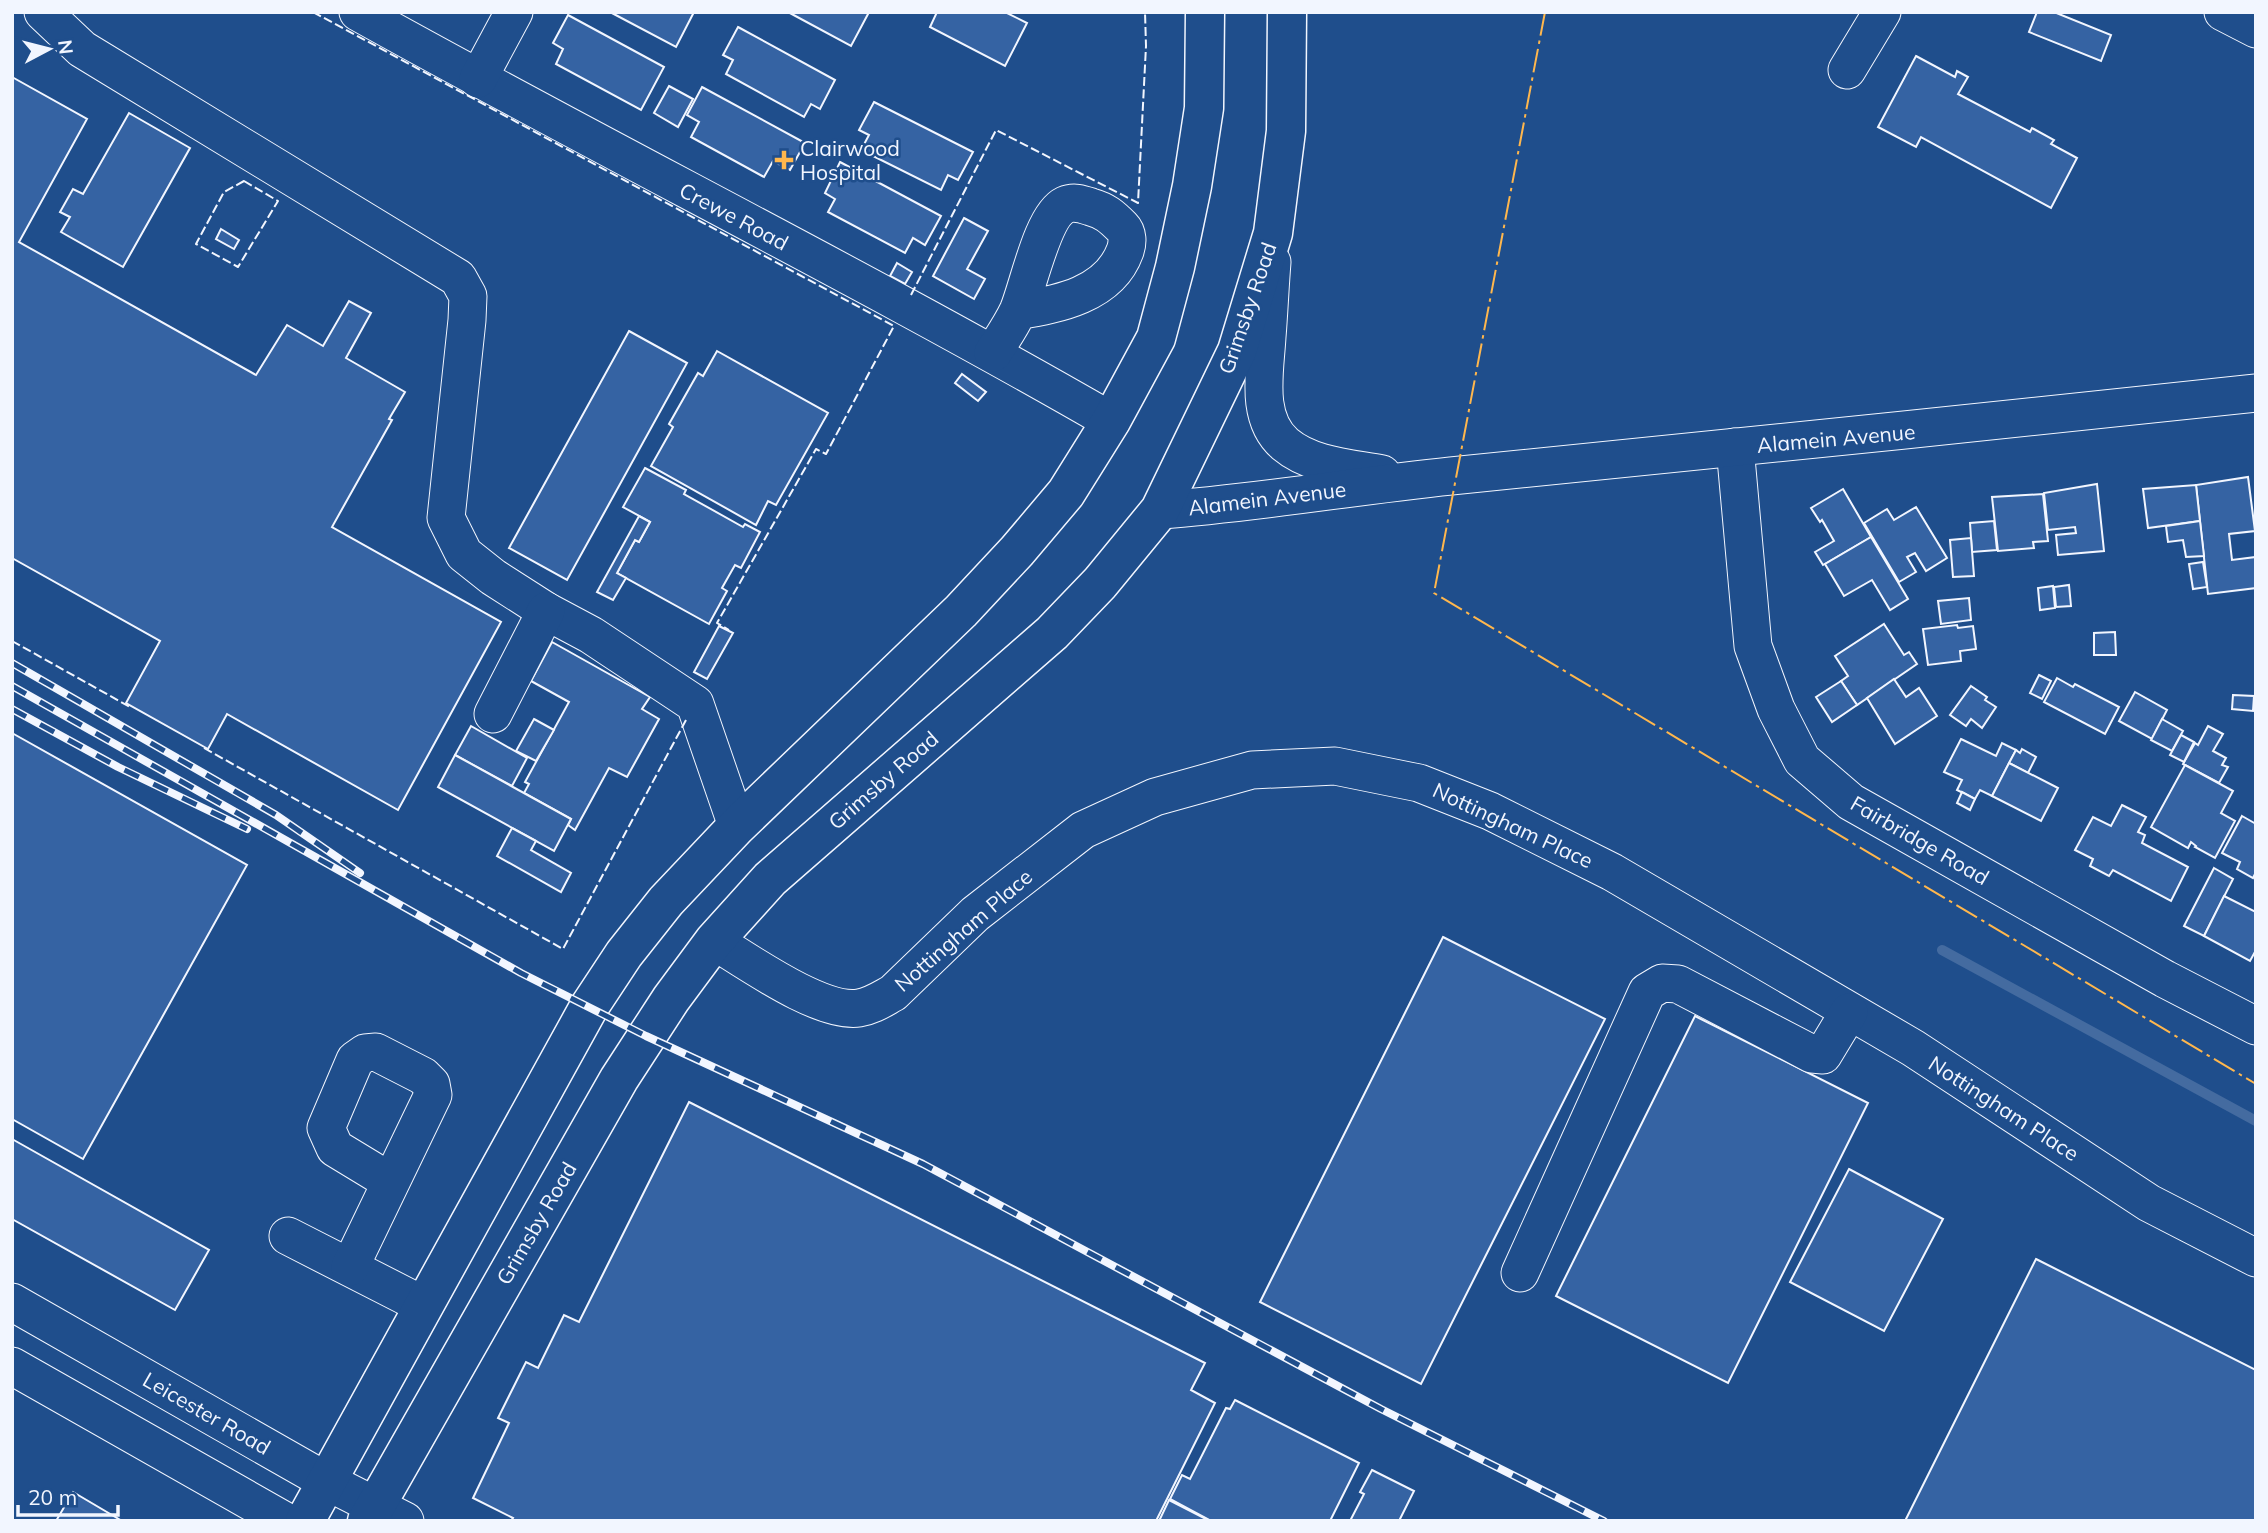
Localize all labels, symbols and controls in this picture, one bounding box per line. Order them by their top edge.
north arrow [14,14,84,84]
text: N [53,38,79,56]
place label: Clairwood Hospital [800,135,900,185]
marker: Clairwood Hospital [774,150,794,170]
street label: Crewe Road [675,176,793,256]
street label: Grimsby Road [1212,239,1282,377]
street label: Alamein Avenue [1756,418,1916,458]
street label: Alamein Avenue [1187,475,1347,521]
street label: Grimsby Road [823,725,943,835]
street label: Nottingham Place [1429,777,1597,873]
street label: Fairbridge Road [1846,790,1994,890]
street label: Nottingham Place [889,863,1037,997]
street label: Nottingham Place [1924,1050,2084,1166]
street label: Grimsby Road [490,1157,582,1289]
street label: Leicester Road [139,1366,275,1460]
scale bar [18,1474,117,1518]
text: 20 m [28,1484,77,1510]

